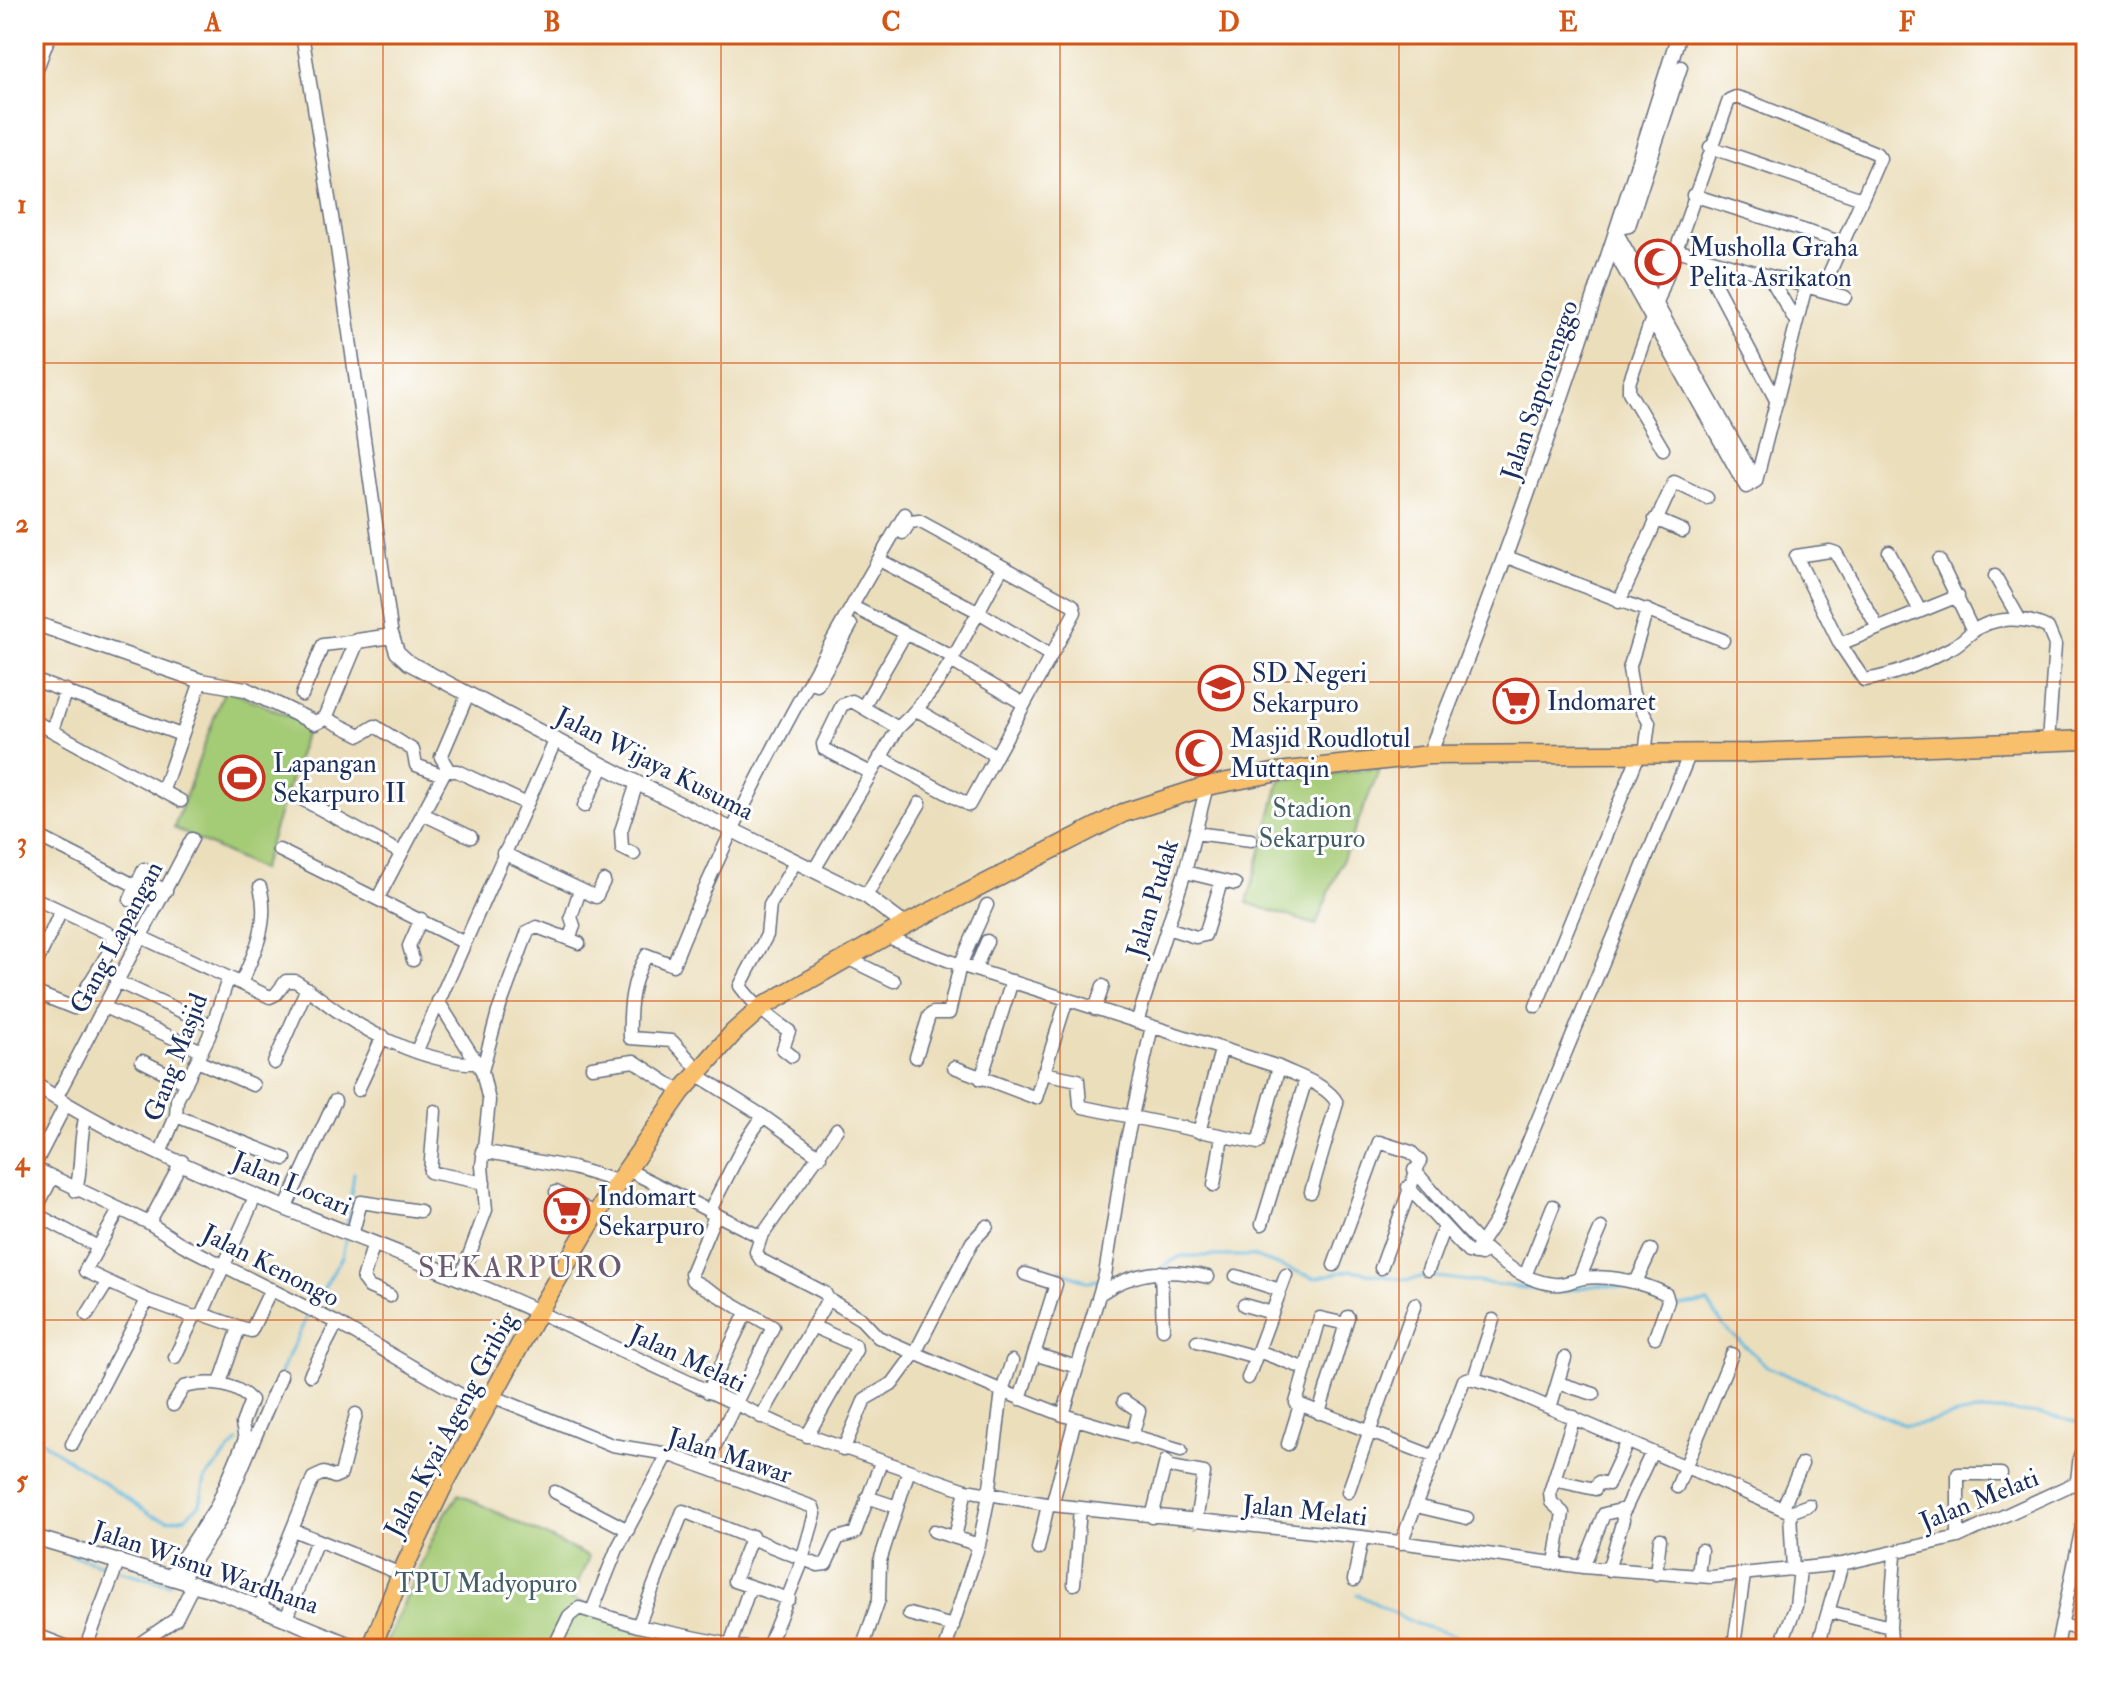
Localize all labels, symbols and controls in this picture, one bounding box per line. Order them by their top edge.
text: A [204,7,222,39]
text: B [543,7,561,39]
text: C [881,7,901,39]
text: D [1218,7,1240,39]
text: E [1559,7,1578,39]
text: F [1899,7,1916,39]
text: 1 [17,189,27,221]
place label: Musholla Graha Pelita Asrikaton [1689,232,1858,294]
mosque icon: Musholla Graha Pelita Asrikaton [1634,238,1682,286]
street label: Jalan Saptorenggo [1494,296,1587,486]
text: 2 [15,508,29,540]
place label: SD Negeri Sekarpuro [1252,658,1367,721]
school or university icon: SD Negeri Sekarpuro [1197,664,1245,712]
supermarket icon: Indomaret [1492,677,1540,725]
place label: Indomaret [1547,686,1656,718]
street label: Jalan Wijaya Kusuma [549,700,759,828]
place label: Masjid Roudlotul Muttaqin [1230,723,1411,785]
mosque icon: Masjid Roudlotul Muttaqin [1175,729,1223,777]
place label: Lapangan Sekarpuro II [273,748,406,811]
sports icon: Lapangan Sekarpuro II [218,754,266,802]
park label: Stadion Sekarpuro [1259,793,1365,856]
text: 3 [17,827,27,859]
street label: Jalan Pudak [1120,835,1186,962]
street label: Gang Lapangan [63,856,171,1020]
street label: Gang Masjid [137,989,215,1126]
street label: Jalan Locari [226,1144,356,1223]
text: 4 [14,1146,31,1178]
place label: Indomart Sekarpuro [598,1181,705,1244]
supermarket icon: Indomart Sekarpuro [543,1187,591,1235]
street label: Jalan Kenongo [195,1217,345,1314]
district label: SEKARPURO [418,1249,624,1286]
street label: Jalan Kyai Ageng Gribig [377,1305,525,1544]
street label: Jalan Melati [623,1318,751,1400]
street label: Jalan Mawar [663,1421,796,1491]
street label: Jalan Melati [1914,1462,2043,1539]
text: 5 [16,1465,28,1497]
street label: Jalan Melati [1240,1488,1369,1533]
street label: Jalan Wisnu Wardhana [88,1514,323,1622]
park label: TPU Madyopuro [395,1568,577,1601]

